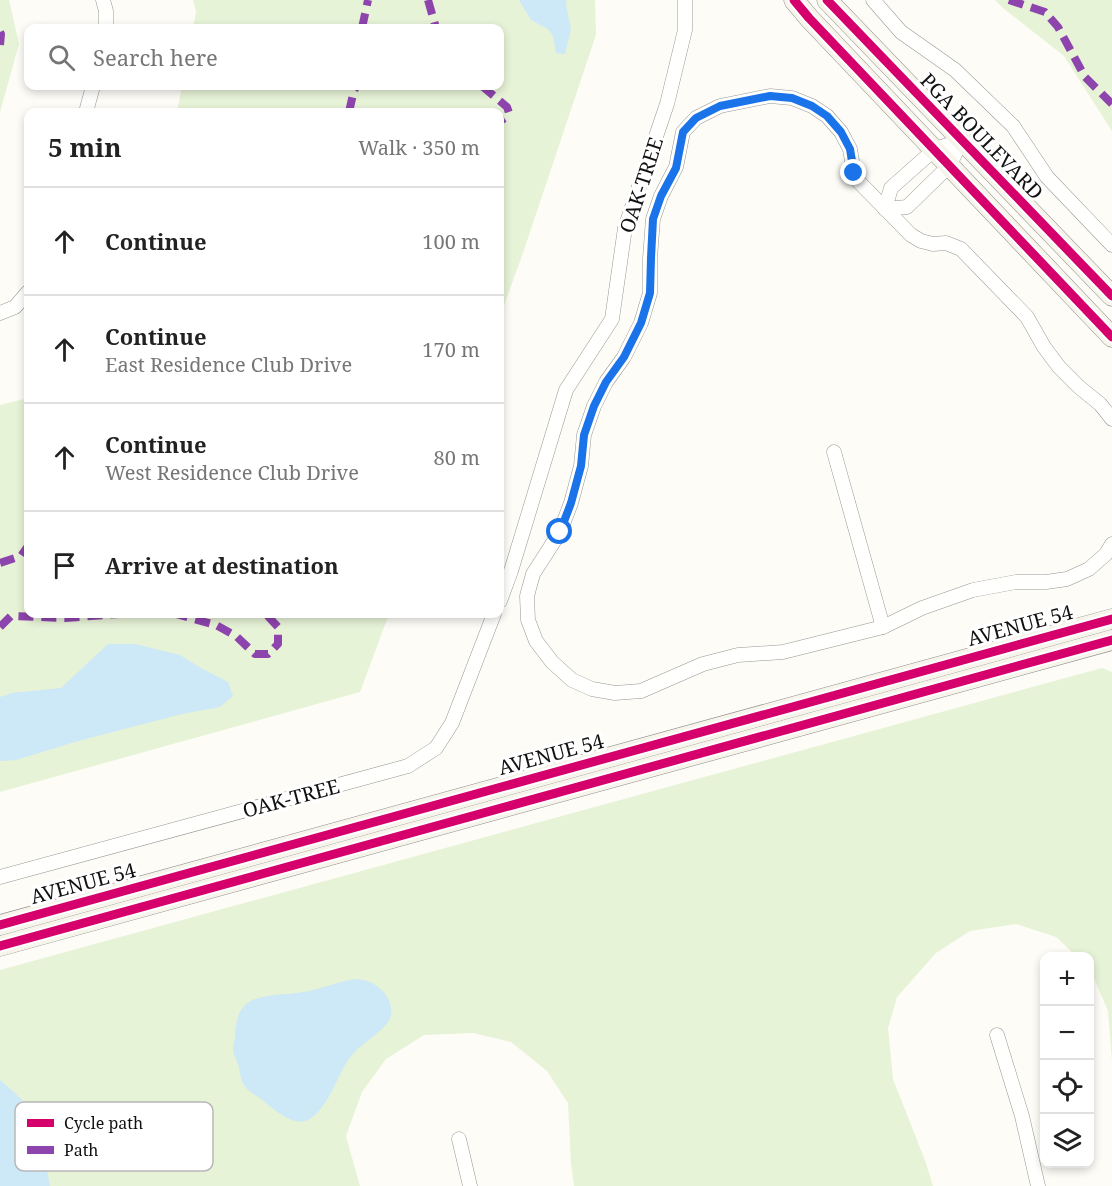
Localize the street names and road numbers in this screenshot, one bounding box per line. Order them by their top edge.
street label: PGA BOULEVARD [915,67,1049,205]
street label: OAK-TREE [613,134,669,236]
street label: AVENUE 54 [964,598,1076,652]
street label: AVENUE 54 [495,727,607,781]
street label: OAK-TREE [240,772,342,824]
street label: AVENUE 54 [27,856,139,910]

